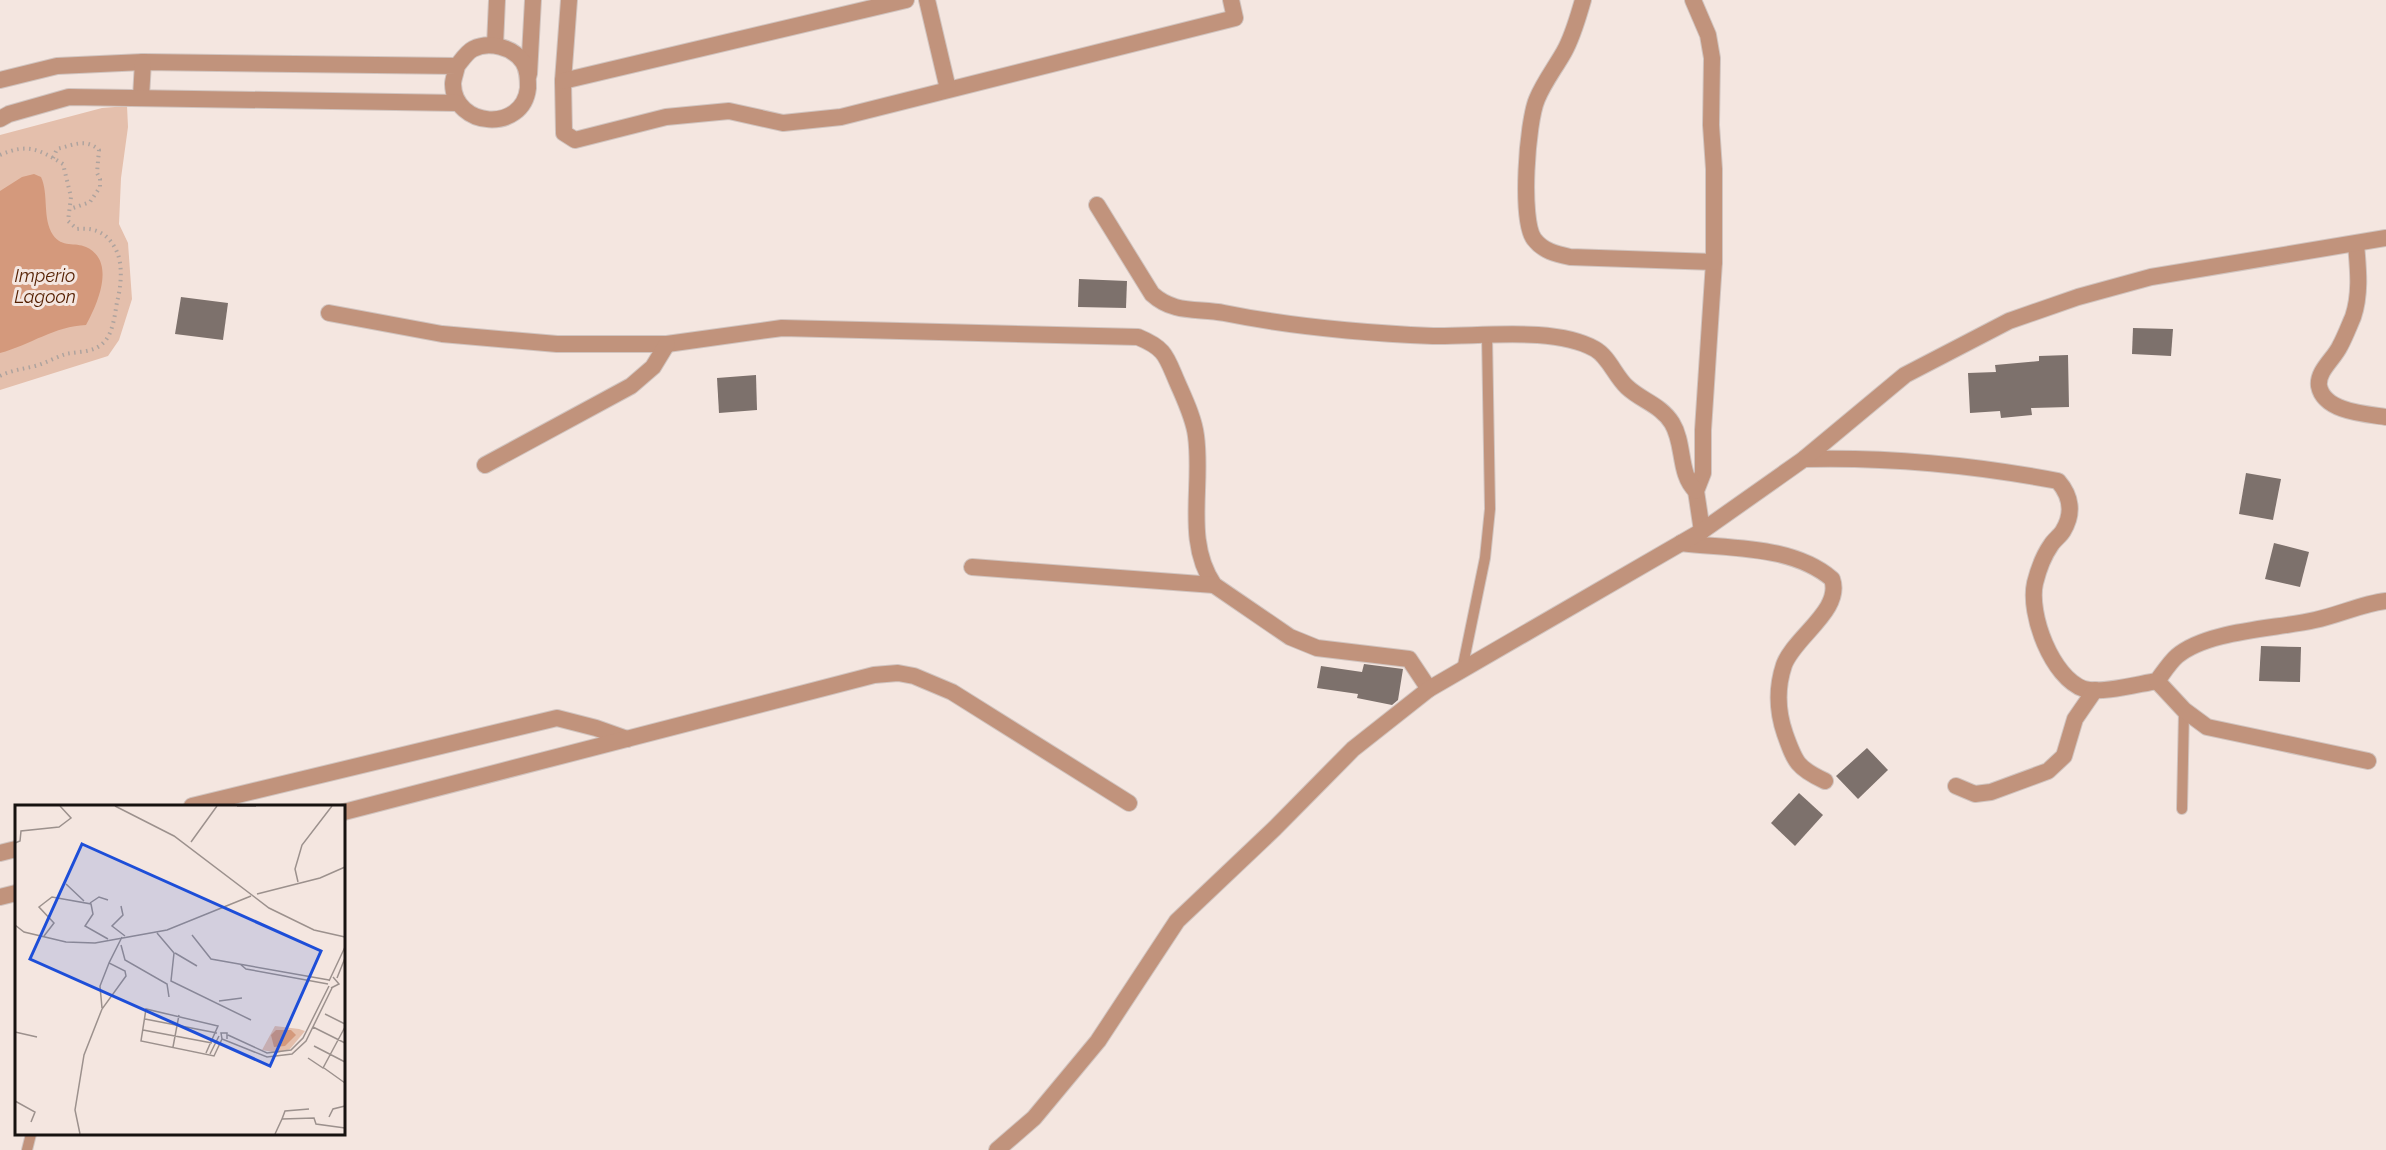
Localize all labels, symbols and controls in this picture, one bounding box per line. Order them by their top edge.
water label: Imperio Lagoon [14,265,76,307]
inset map [15,805,345,1135]

